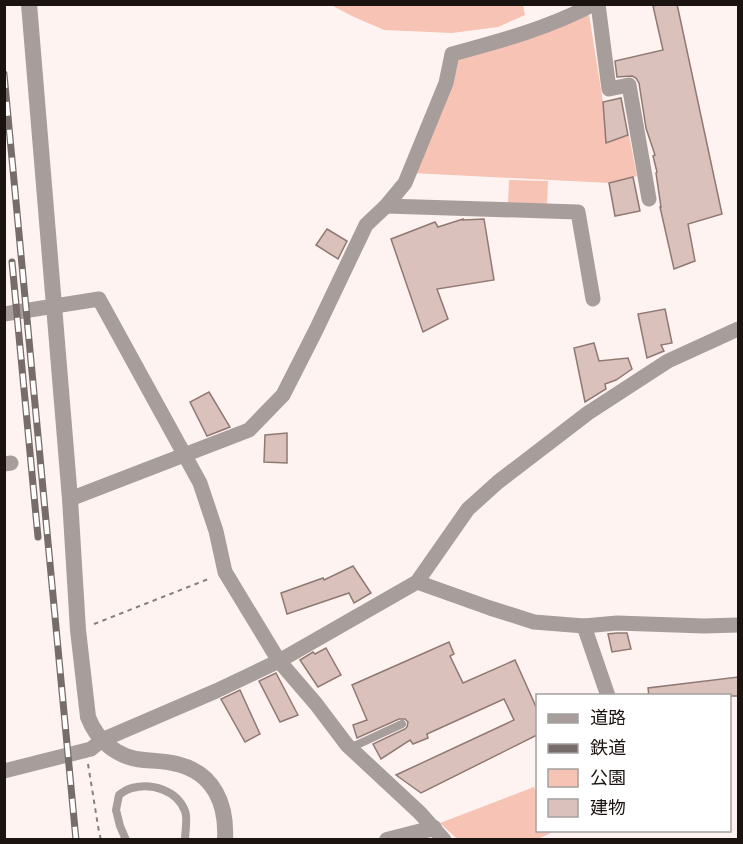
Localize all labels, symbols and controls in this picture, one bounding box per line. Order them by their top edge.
legend [536,694,731,832]
text: 道路 [590,703,626,730]
text: 鉄道 [590,733,626,760]
text: 公園 [590,763,626,790]
text: 建物 [590,793,626,820]

